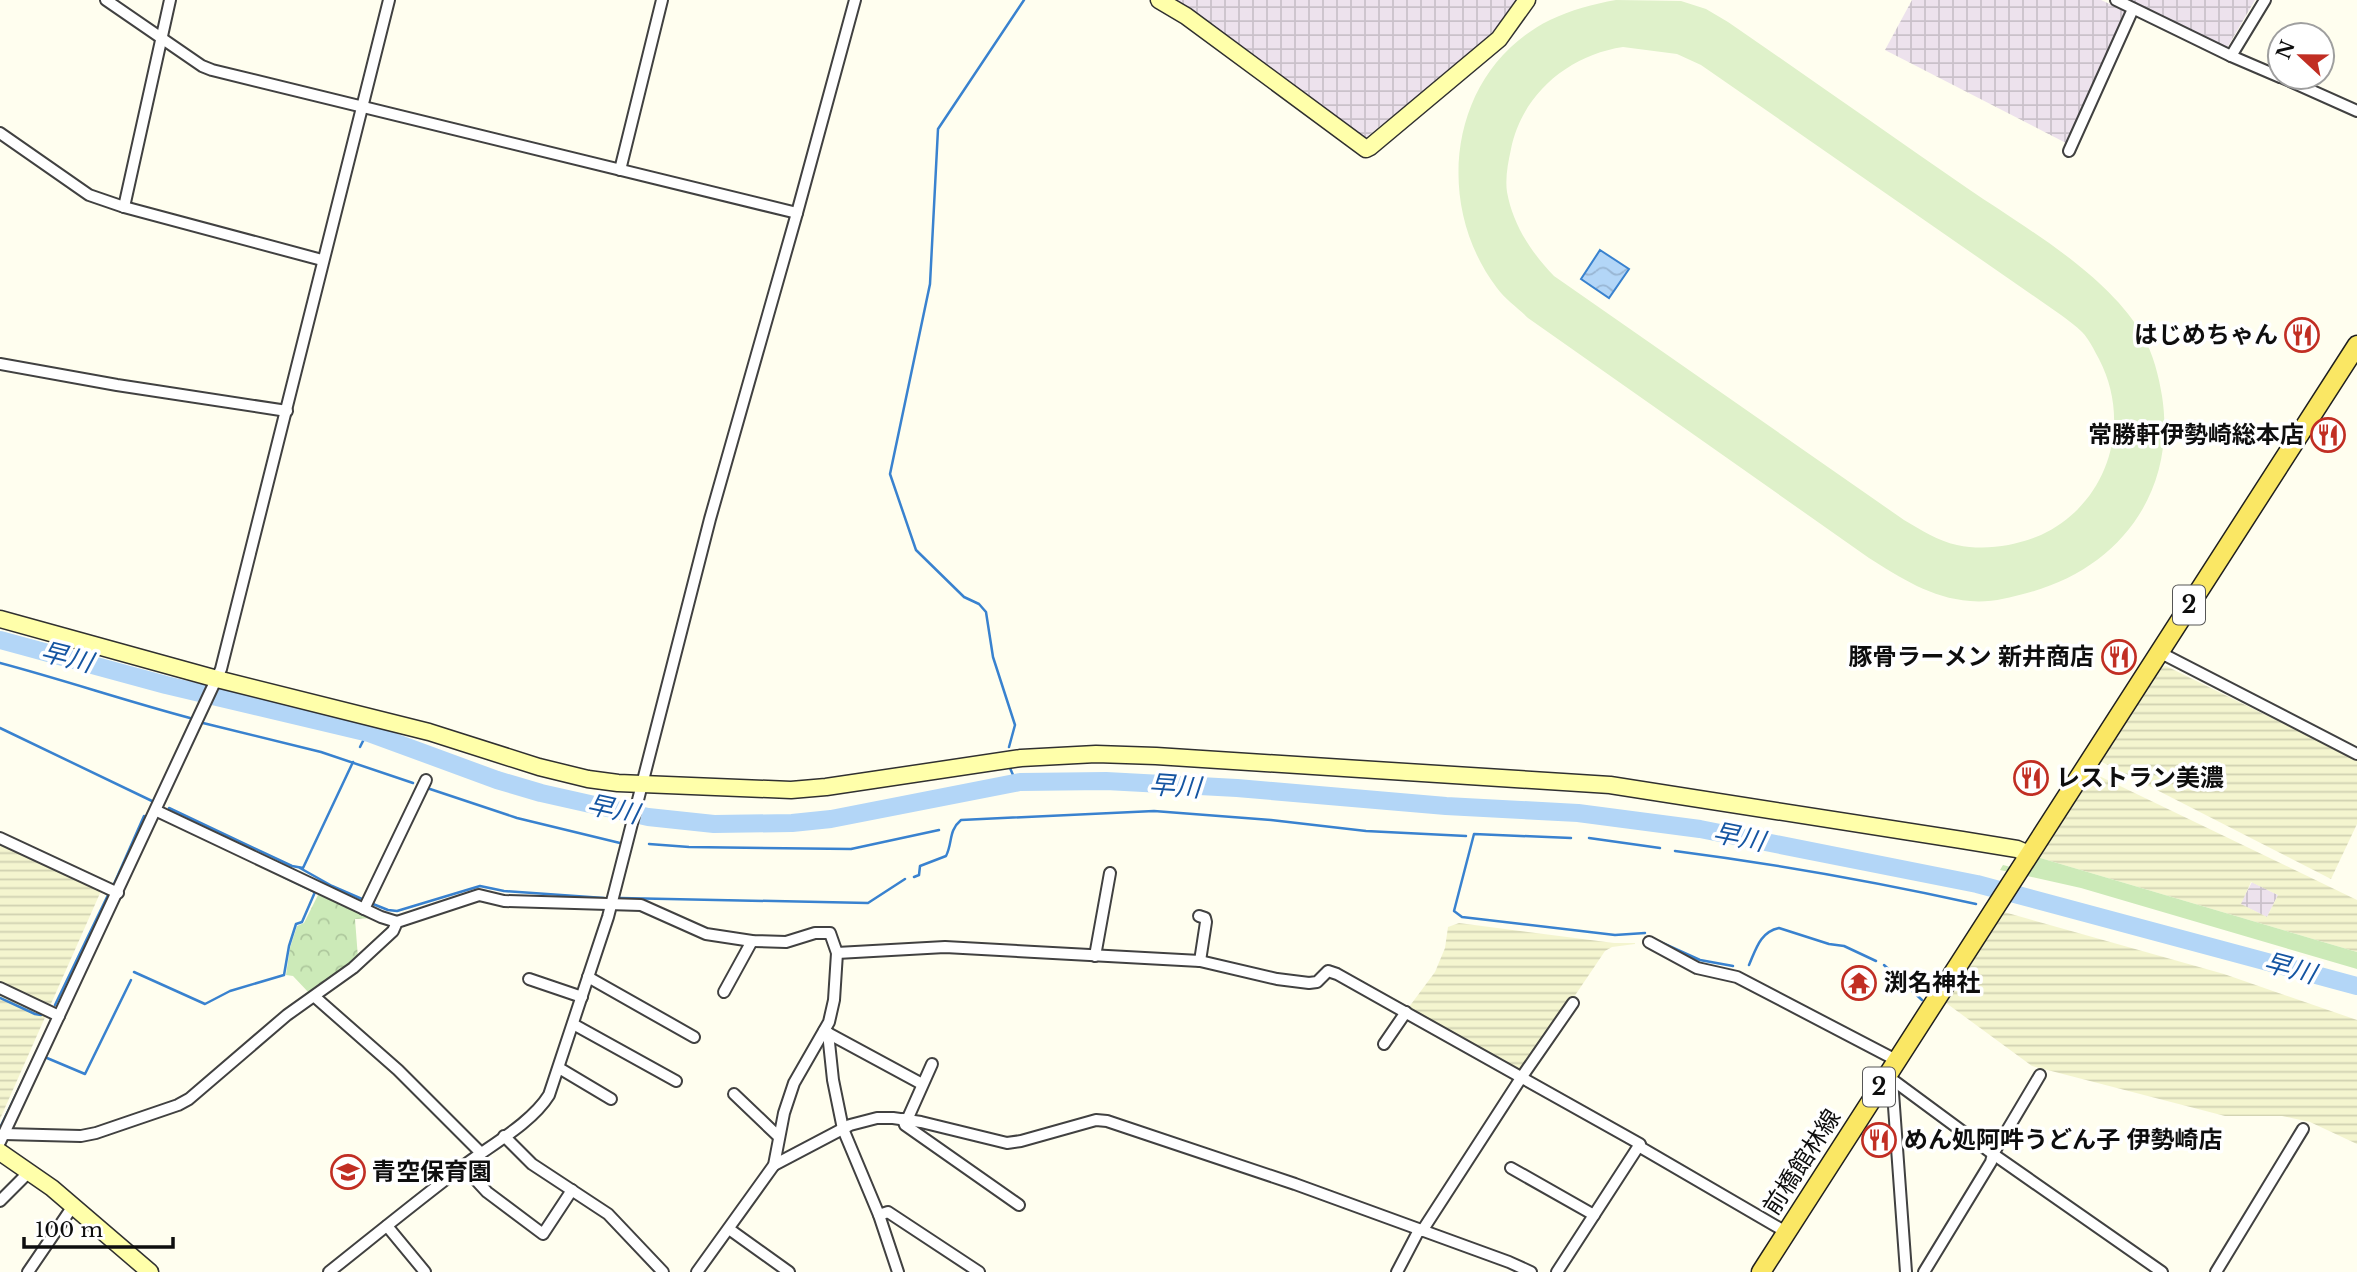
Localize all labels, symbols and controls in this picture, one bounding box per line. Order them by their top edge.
north arrow [2266,21,2336,91]
text: N [2272,37,2300,62]
restaurant icon: はじめちゃん [2283,316,2321,354]
place label: はじめちゃん [2134,320,2278,349]
restaurant icon: 常勝軒伊勢崎総本店 [2309,416,2347,454]
place label: 常勝軒伊勢崎総本店 [2088,420,2304,449]
road number: 2 [2173,586,2205,624]
water label: 早川 [38,635,99,680]
restaurant icon: 豚骨ラーメン 新井商店 [2100,638,2138,676]
place label: 豚骨ラーメン 新井商店 [1849,642,2094,671]
restaurant icon: レストラン美濃 [2012,759,2050,797]
place label: レストラン美濃 [2056,763,2224,792]
water label: 早川 [1148,768,1205,804]
water label: 早川 [584,788,645,831]
water label: 早川 [1710,816,1771,858]
water label: 早川 [2261,946,2322,991]
temple icon: 渕名神社 [1840,964,1878,1002]
place label: 渕名神社 [1884,968,1980,997]
road number: 2 [1863,1068,1895,1106]
street label: 前橋館林線 [1757,1104,1846,1220]
restaurant icon: めん処阿吽うどん子 伊勢崎店 [1860,1121,1898,1159]
place label: めん処阿吽うどん子 伊勢崎店 [1904,1125,2222,1154]
school or university icon: 青空保育園 [329,1153,367,1191]
place label: 青空保育園 [372,1157,492,1186]
scale bar [24,1206,173,1250]
text: 100 m [35,1217,103,1243]

